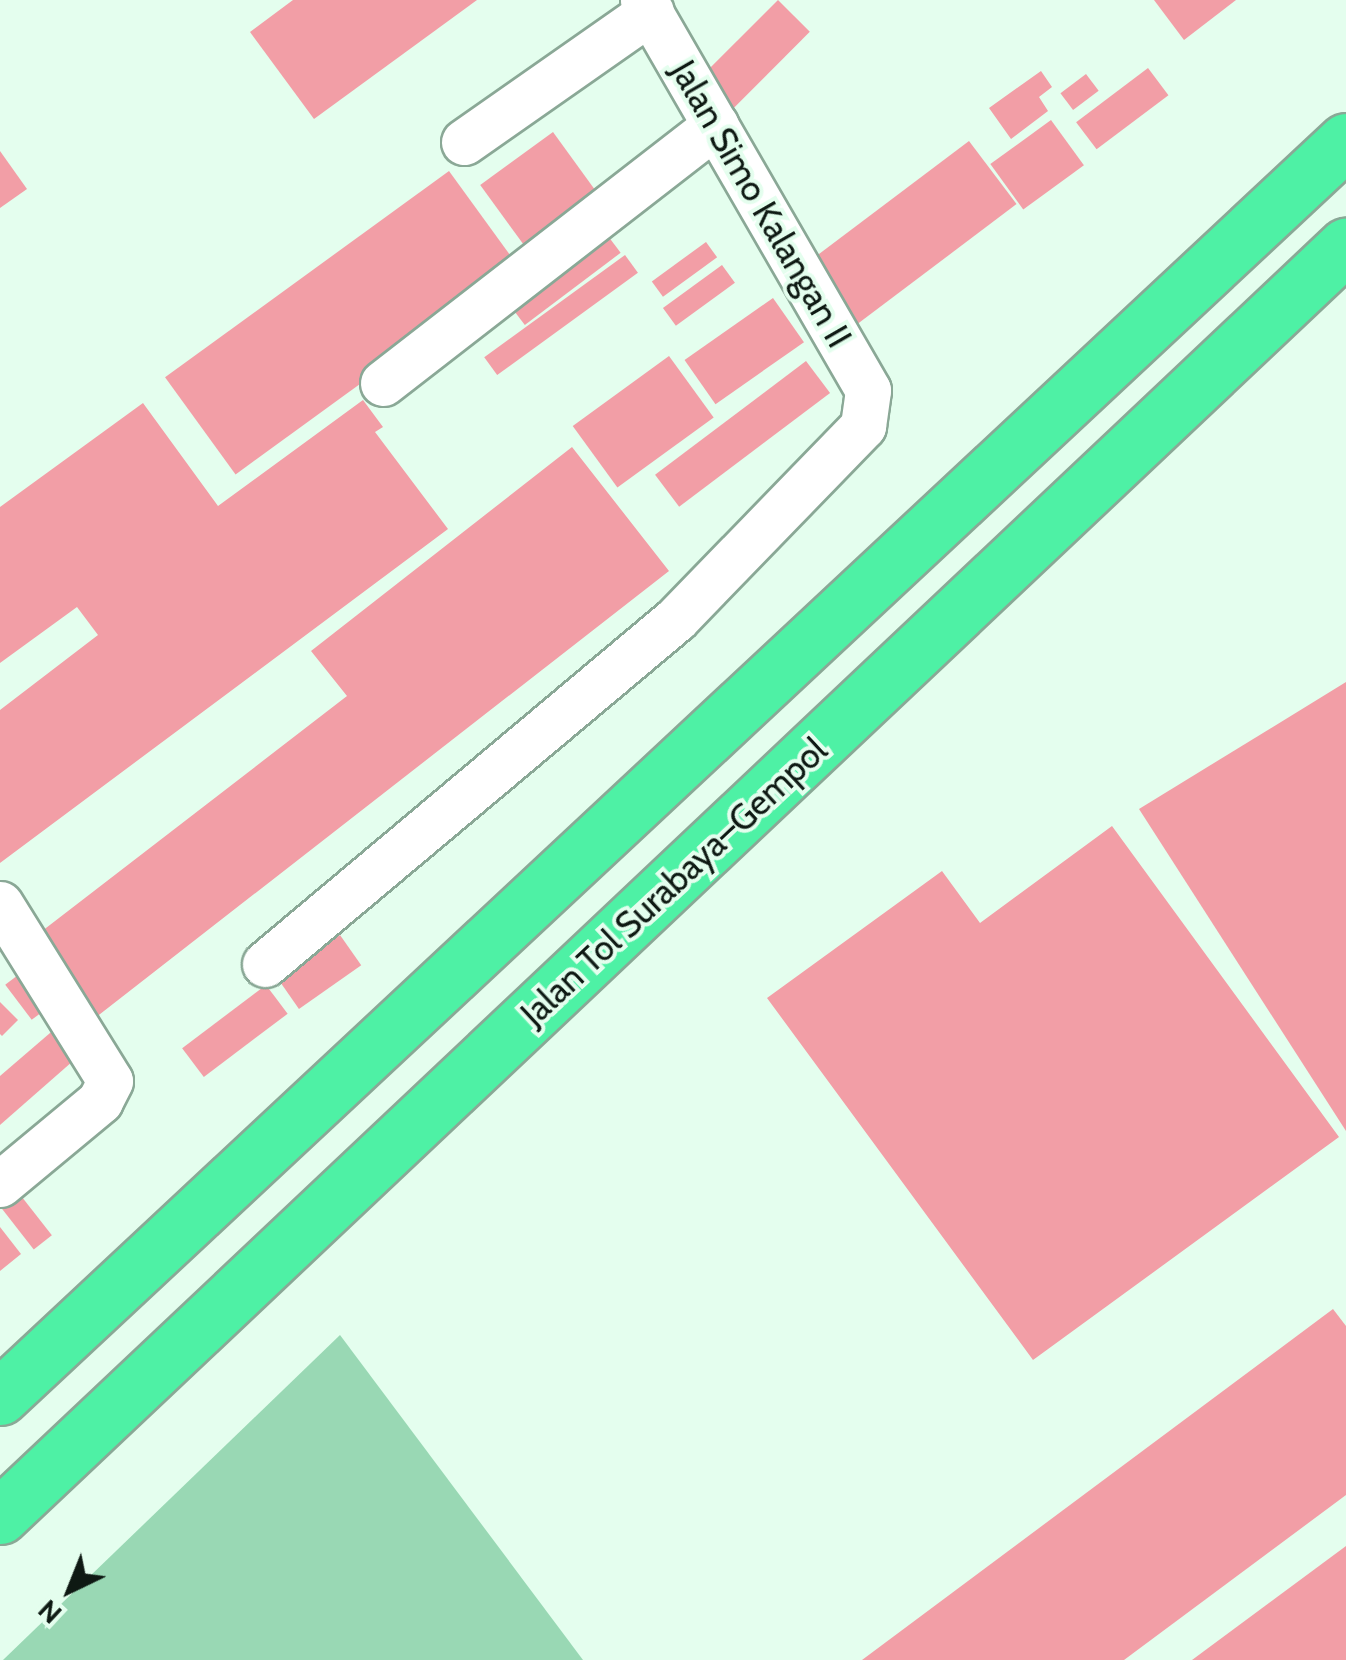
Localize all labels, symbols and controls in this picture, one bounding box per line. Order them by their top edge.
street label: Jalan Simo Kalangan II [662,53,860,355]
street label: Jalan Tol Surabaya–Gempol [512,729,836,1035]
north arrow [20,1540,120,1640]
text: N [31,1593,68,1631]

